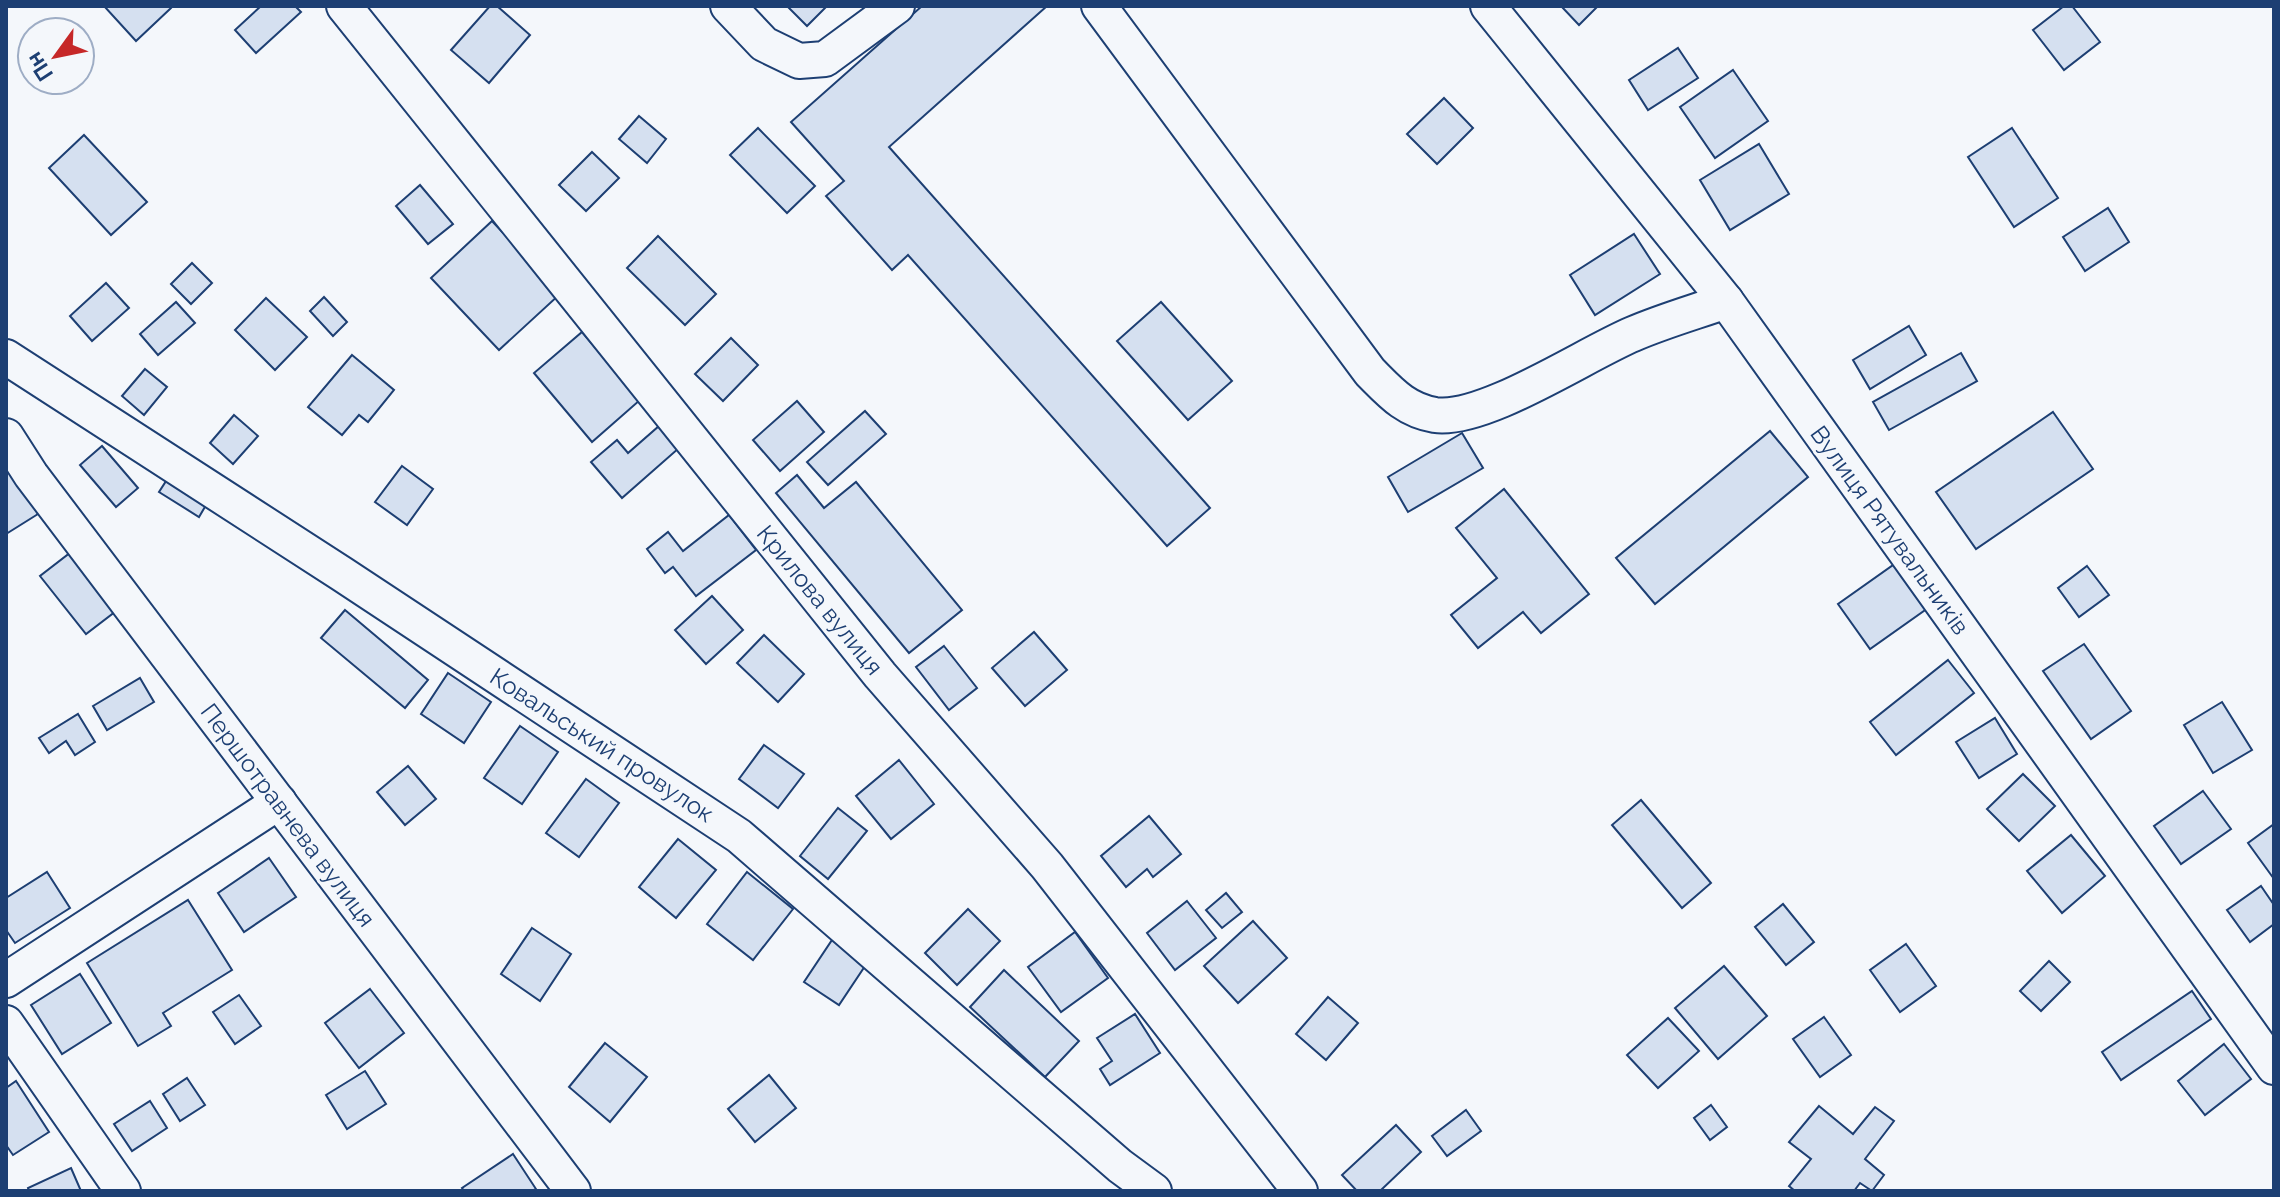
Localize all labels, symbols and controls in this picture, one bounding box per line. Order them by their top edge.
north arrow [16,16,96,96]
text: Пн [20,48,58,86]
street label: Вулиця Рятувальників [1804,420,1976,640]
street label: Крилова вулиця [751,519,889,681]
street label: Ковальський провулок [485,662,719,828]
street label: Першотравнева вулиця [195,698,381,932]

